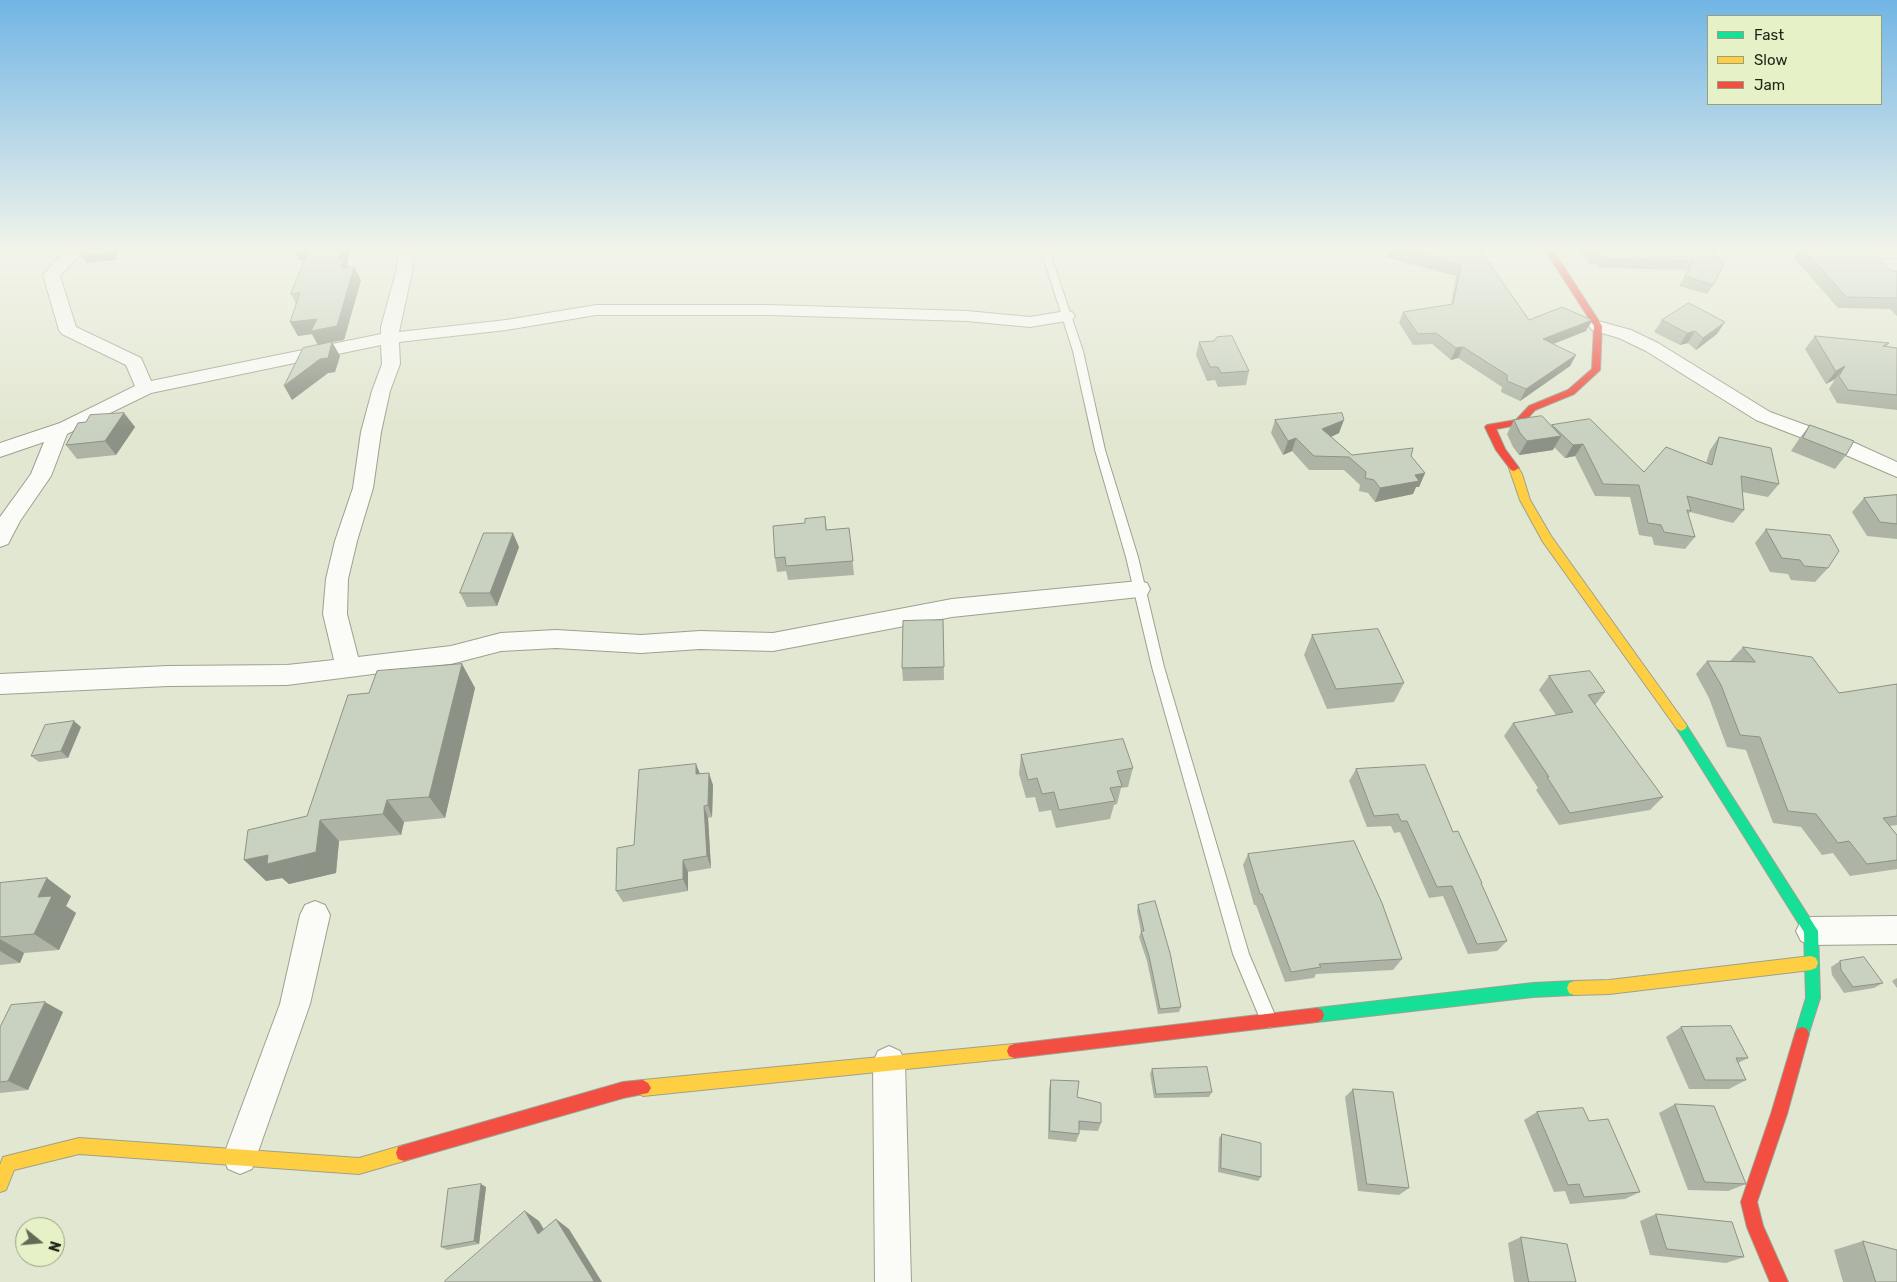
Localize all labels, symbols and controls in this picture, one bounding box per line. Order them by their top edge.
legend [1707,15,1882,105]
text: Fast [1754,26,1784,44]
text: Slow [1754,51,1787,69]
text: Jam [1754,76,1785,94]
north arrow [15,1217,65,1267]
text: N [44,1239,63,1254]

